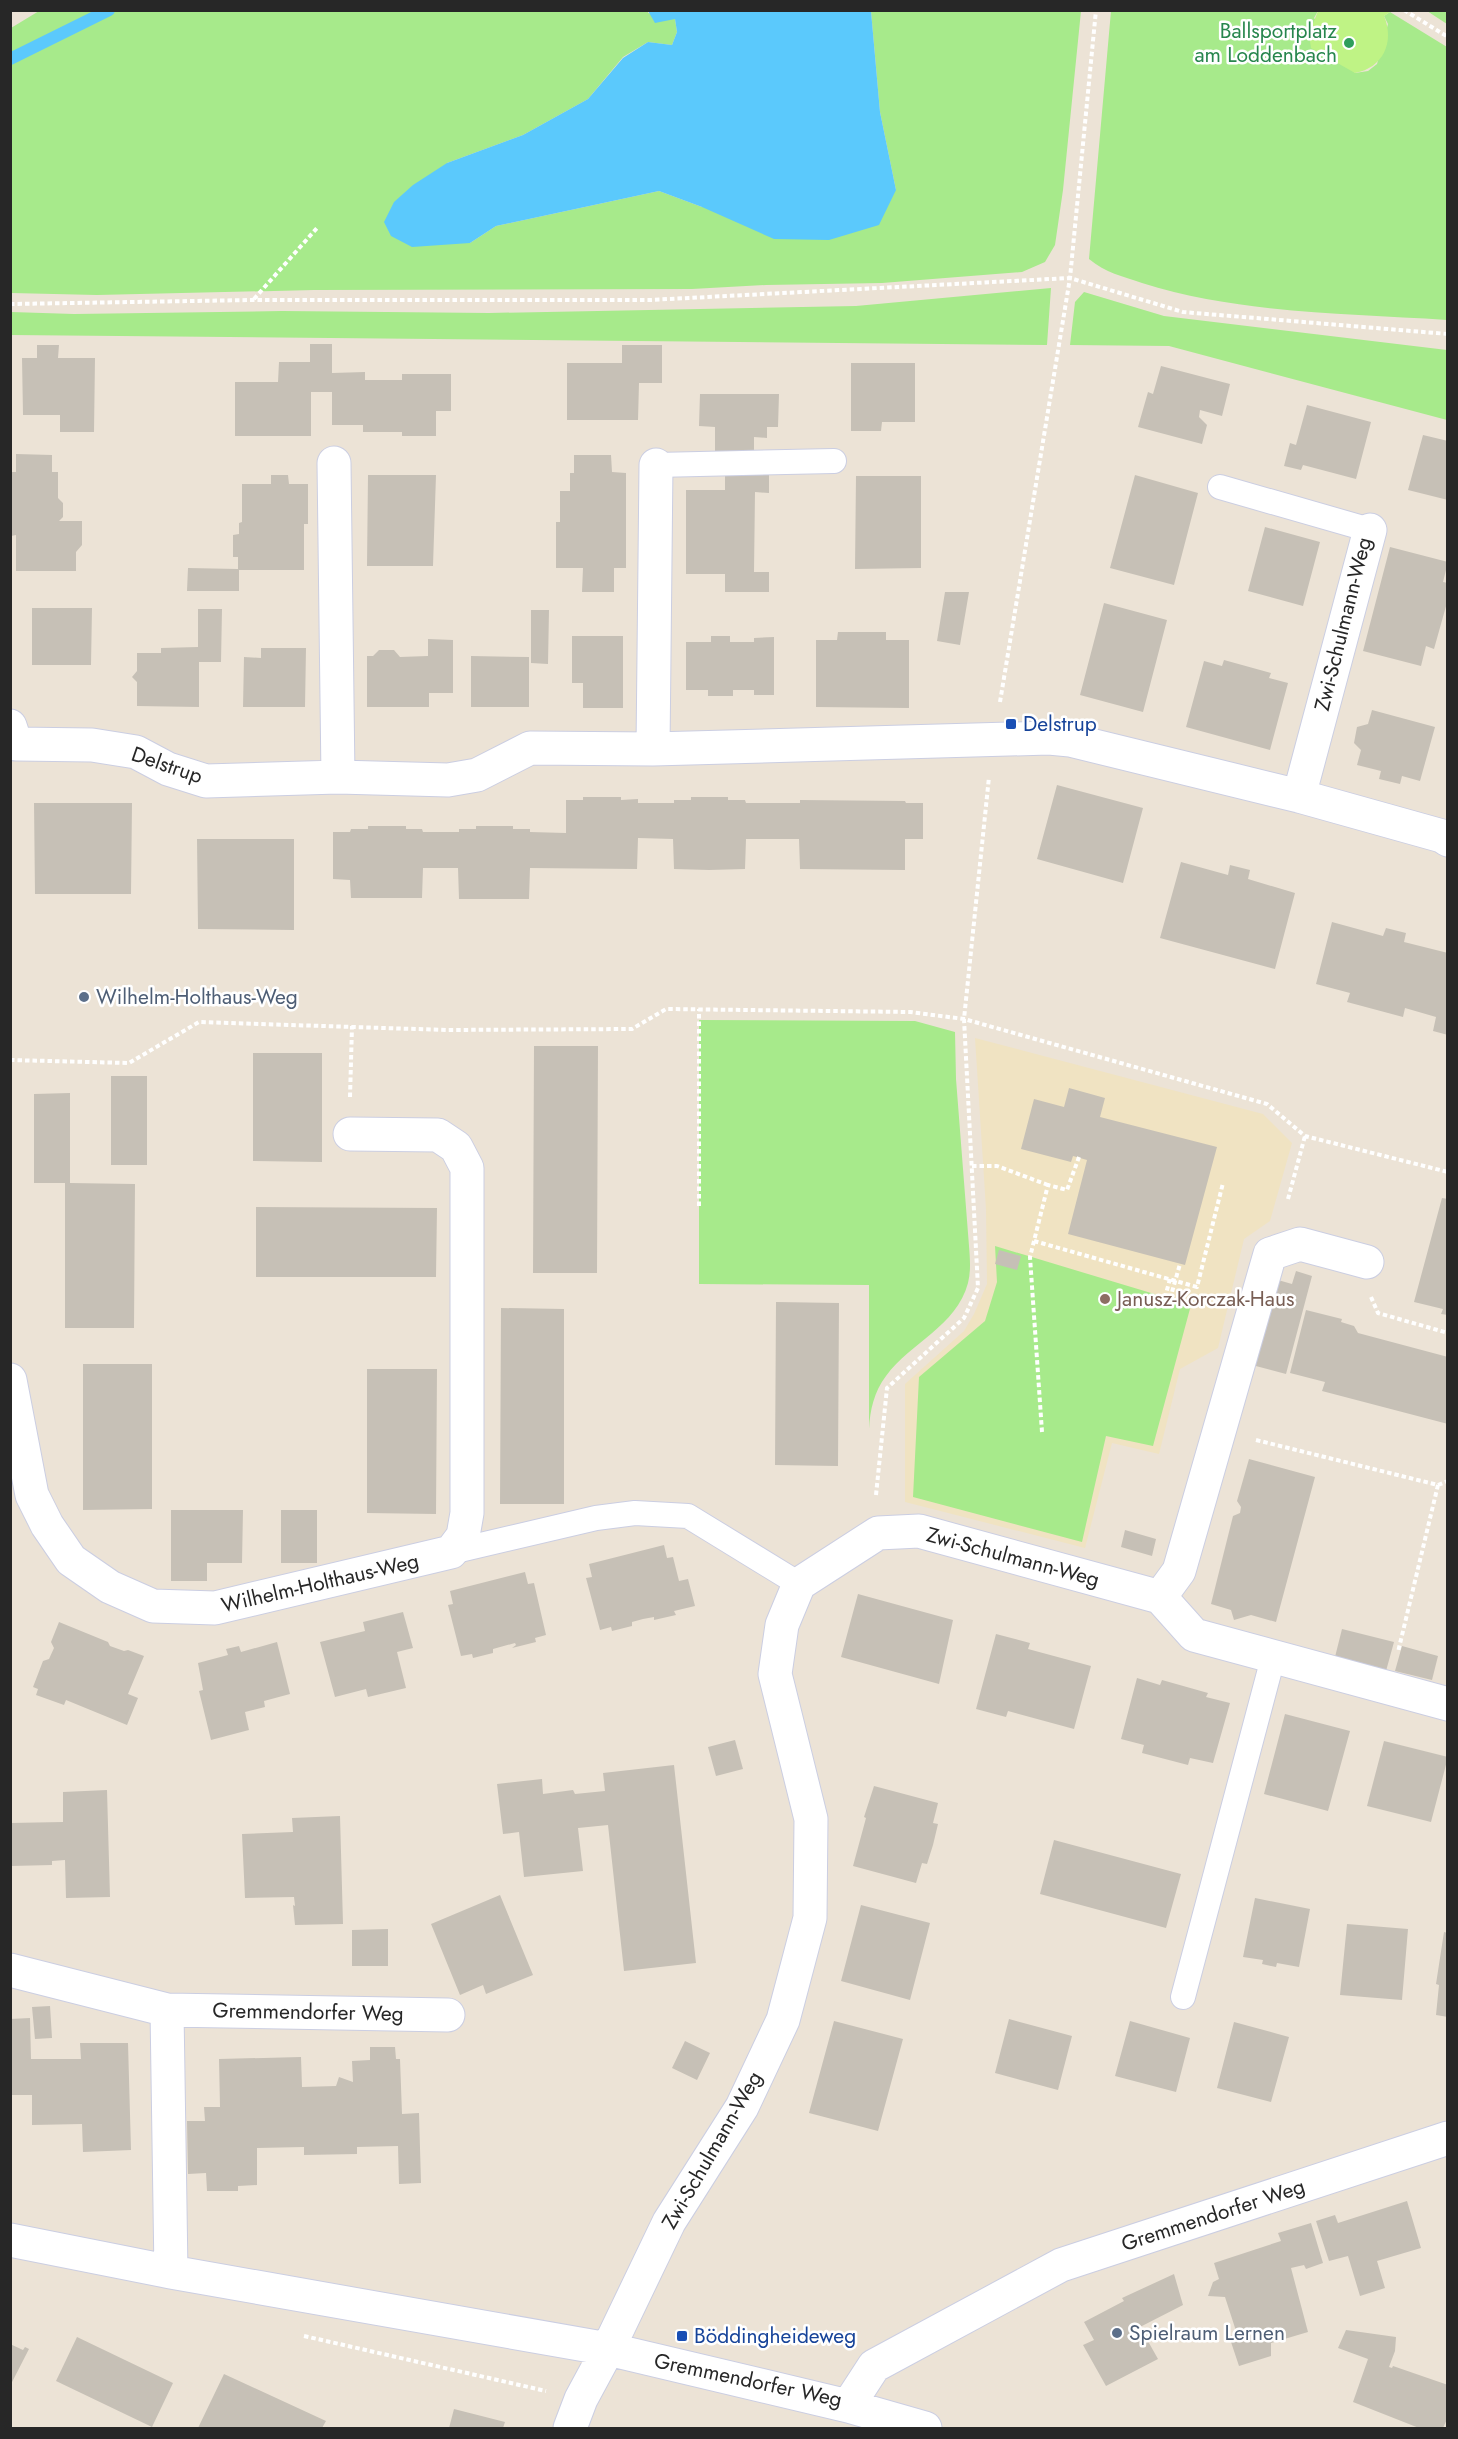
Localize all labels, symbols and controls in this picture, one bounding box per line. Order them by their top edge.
place label: Ballsportplatz am Loddenbach [1194,16,1337,70]
marker: Ballsportplatz am Loddenbach [1342,36,1356,50]
street label: Zwi-Schulmann-Weg [1307,534,1379,714]
place label: Delstrup [1023,709,1097,739]
marker: Delstrup [1004,717,1018,731]
street label: Delstrup [127,739,207,791]
place label: Wilhelm-Holthaus-Weg [96,982,298,1012]
marker: Wilhelm-Holthaus-Weg [77,990,91,1004]
place label: Janusz-Korczak-Haus [1114,1284,1294,1314]
marker: Janusz-Korczak-Haus [1098,1292,1112,1306]
street label: Zwi-Schulmann-Weg [923,1520,1103,1594]
street label: Wilhelm-Holthaus-Weg [218,1546,422,1620]
street label: Gremmendorfer Weg [212,1995,404,2029]
street label: Zwi-Schulmann-Weg [655,2066,769,2234]
street label: Gremmendorfer Weg [1117,2171,1309,2259]
place label: Spielraum Lernen [1129,2318,1285,2348]
place label: Böddingheideweg [694,2321,856,2351]
marker: Spielraum Lernen [1110,2326,1124,2340]
marker: Böddingheideweg [675,2329,689,2343]
street label: Gremmendorfer Weg [651,2345,845,2415]

